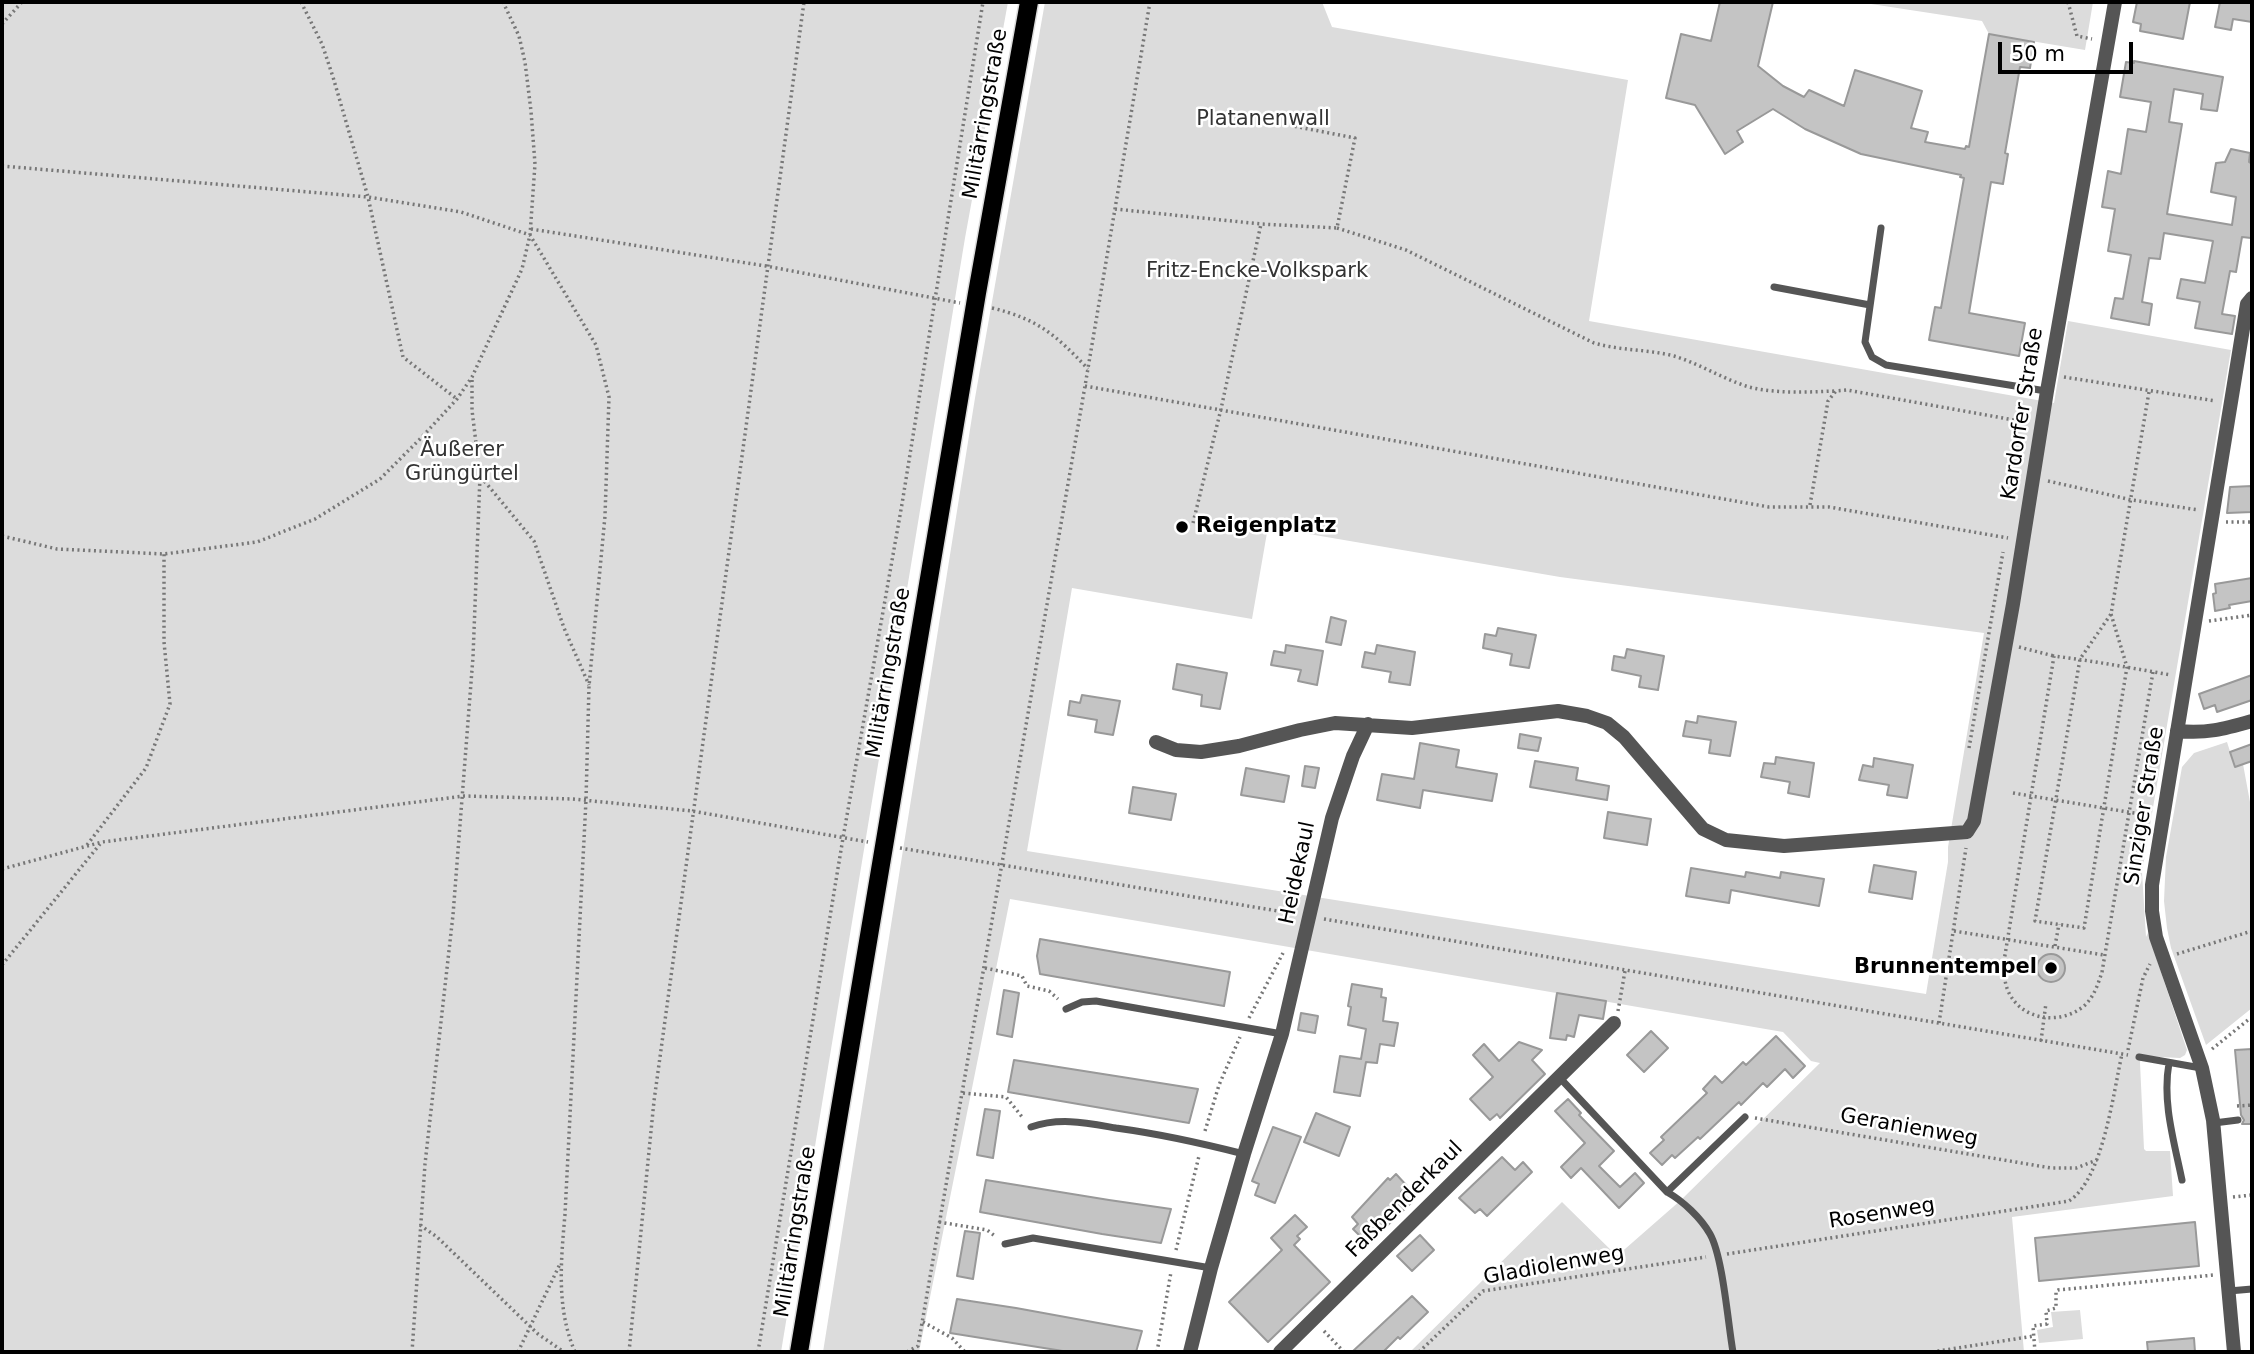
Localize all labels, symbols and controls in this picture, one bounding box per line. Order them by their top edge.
street label: Militärringstraße [959,27,1013,201]
scale bar [2002,28,2137,72]
text: 50 m [2011,42,2065,66]
park label: Platanenwall [1196,107,1330,133]
park label: Fritz-Encke-Volkspark [1146,259,1368,285]
street label: Kardorfer Straße [1997,326,2049,502]
park label: Äußerer Grüngürtel [405,438,519,488]
place label: Reigenplatz [1196,514,1336,540]
marker: Reigenplatz [1174,519,1190,535]
street label: Militärringstraße [862,586,916,760]
street label: Sinziger Straße [2120,725,2170,887]
street label: Heidekaul [1275,819,1321,927]
place label: Brunnentempel [1854,955,2037,981]
marker: Brunnentempel [2043,960,2059,976]
street label: Geranienweg [1838,1103,1980,1153]
street label: Faßbenderkaul [1341,1136,1469,1264]
street label: Militärringstraße [770,1145,822,1319]
street label: Rosenweg [1827,1193,1937,1235]
street label: Gladiolenweg [1482,1241,1626,1291]

